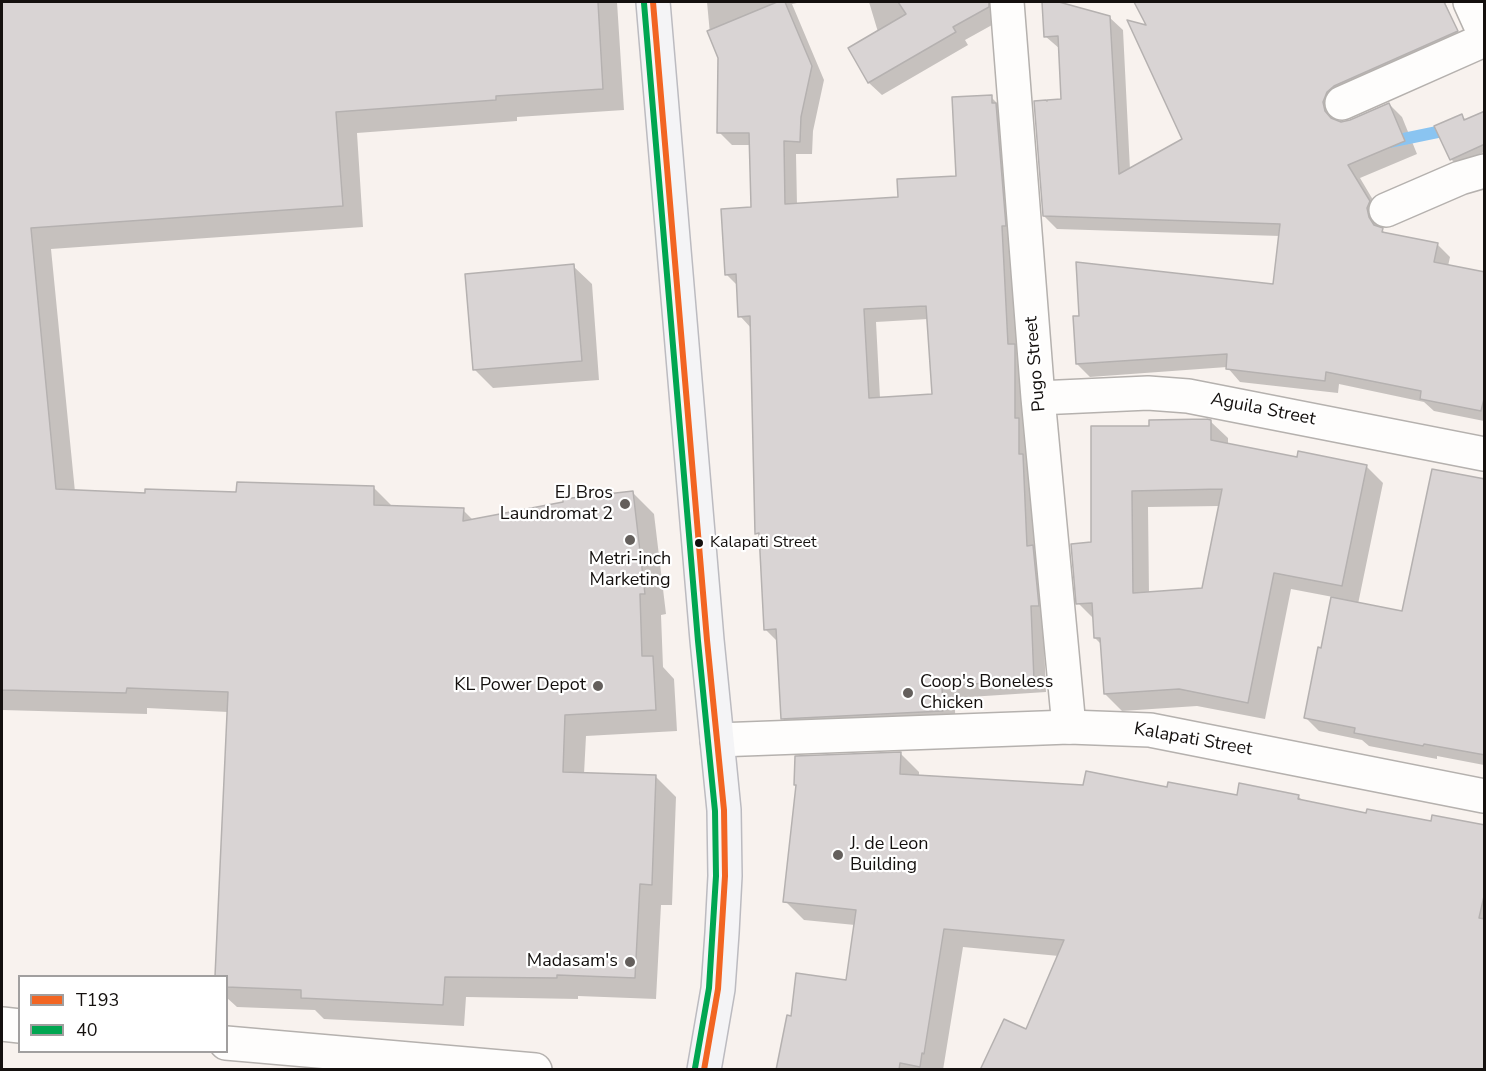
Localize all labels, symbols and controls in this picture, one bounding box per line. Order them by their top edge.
street label: Pugo Street [1021,315,1051,413]
street label: Aguila Street [1209,389,1317,431]
place label: EJ Bros Laundromat 2 [500,483,613,526]
marker: EJ Bros Laundromat 2 [618,497,632,511]
marker: Metri-inch Marketing [623,533,637,547]
place label: Kalapati Street [710,533,817,553]
marker: Kalapati Street [693,537,705,549]
place label: Metri-inch Marketing [589,549,671,592]
place label: Coop's Boneless Chicken [920,672,1053,714]
place label: KL Power Depot [454,675,586,697]
marker: KL Power Depot [591,679,605,693]
marker: Coop's Boneless Chicken [901,686,915,700]
street label: Kalapati Street [1132,719,1254,761]
place label: J. de Leon Building [850,834,928,876]
marker: J. de Leon Building [831,848,845,862]
place label: Madasam's [527,951,618,973]
marker: Madasam's [623,955,637,969]
legend [18,975,228,1053]
text: T193 [76,988,119,1012]
text: 40 [76,1018,98,1042]

